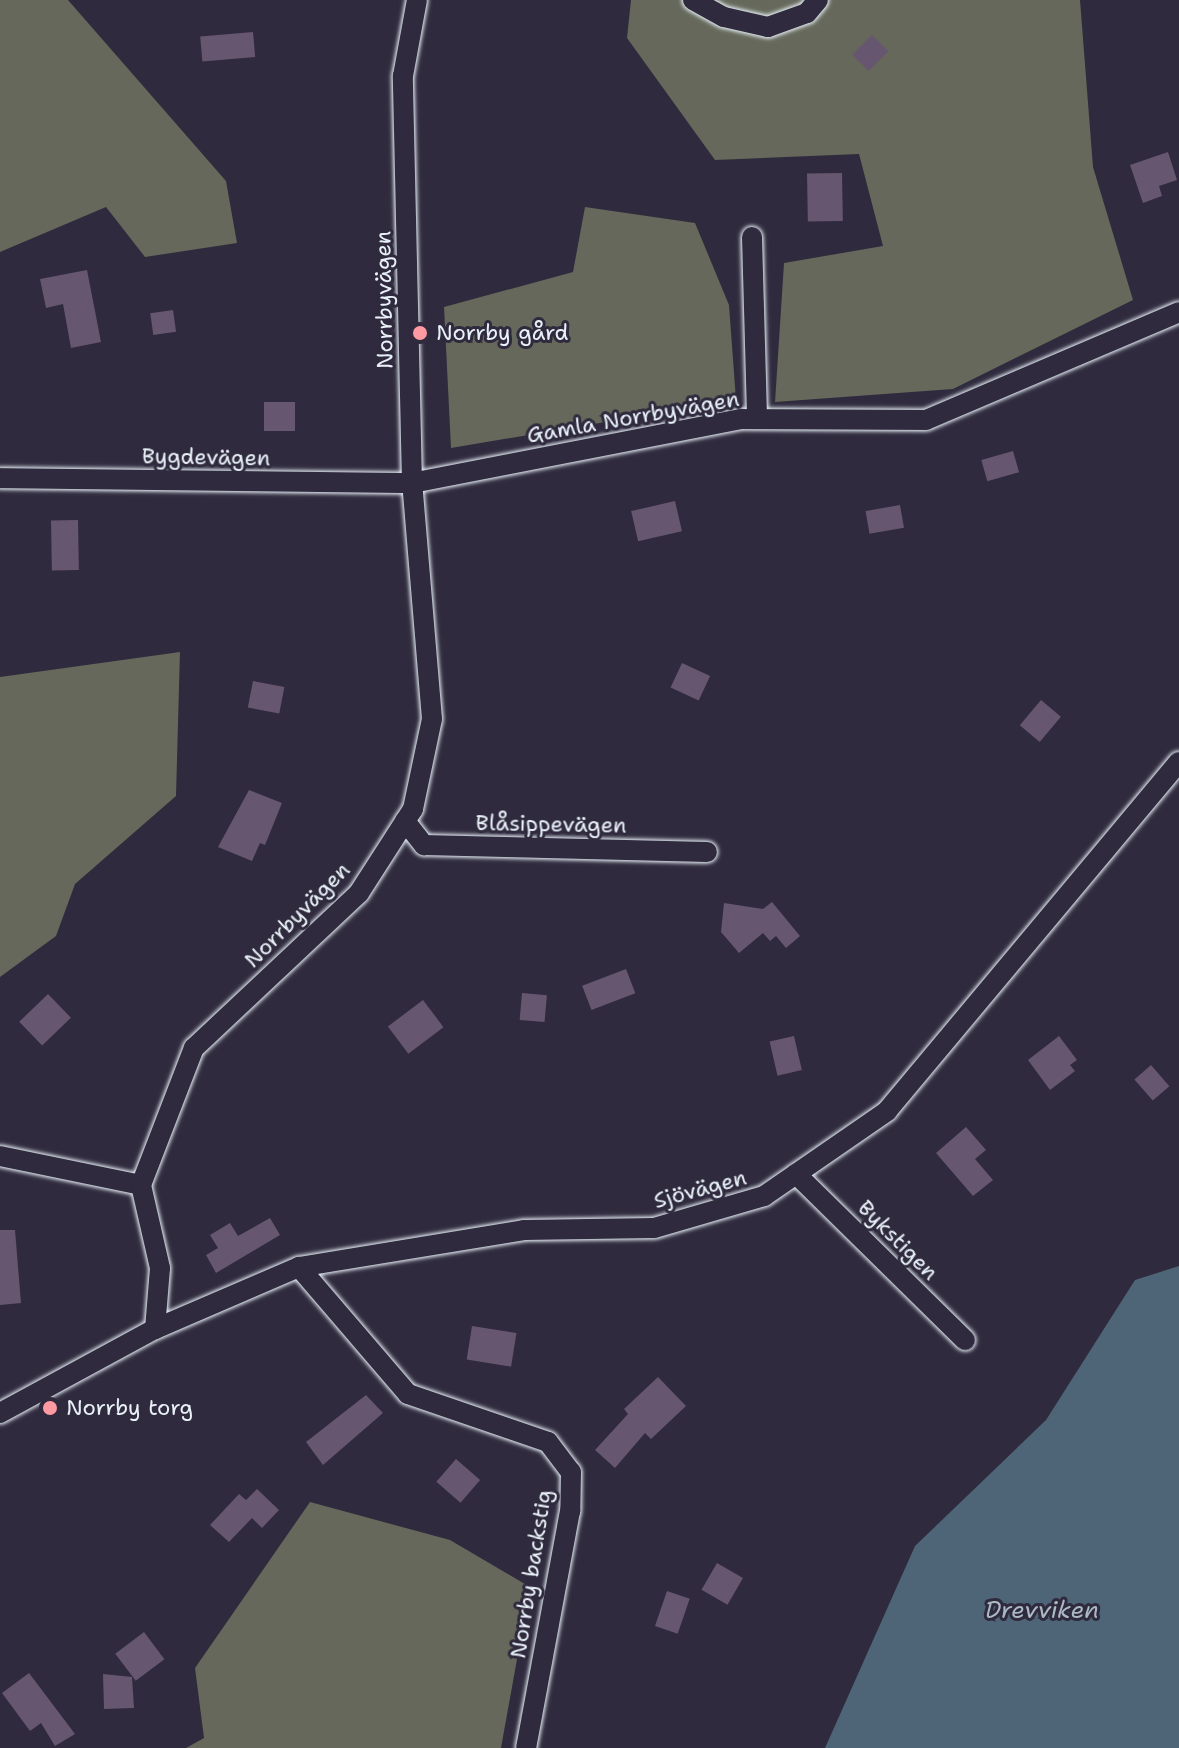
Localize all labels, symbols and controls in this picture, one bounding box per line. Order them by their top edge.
street label: Norrbyvägen [370,231,398,369]
place label: Norrby gård [436,320,569,346]
marker: Norrby gård [411,324,429,342]
street label: Gamla Norrbyvägen [525,385,741,449]
street label: Bygdevägen [142,443,270,471]
street label: Blåsippevägen [475,809,627,839]
street label: Norrbyvägen [239,857,355,973]
street label: Sjövägen [651,1164,749,1214]
street label: Bykstigen [852,1194,944,1286]
place label: Norrby torg [66,1395,193,1421]
marker: Norrby torg [41,1399,59,1417]
street label: Norrby backstig [505,1488,557,1660]
water label: Drevviken [985,1597,1099,1625]

